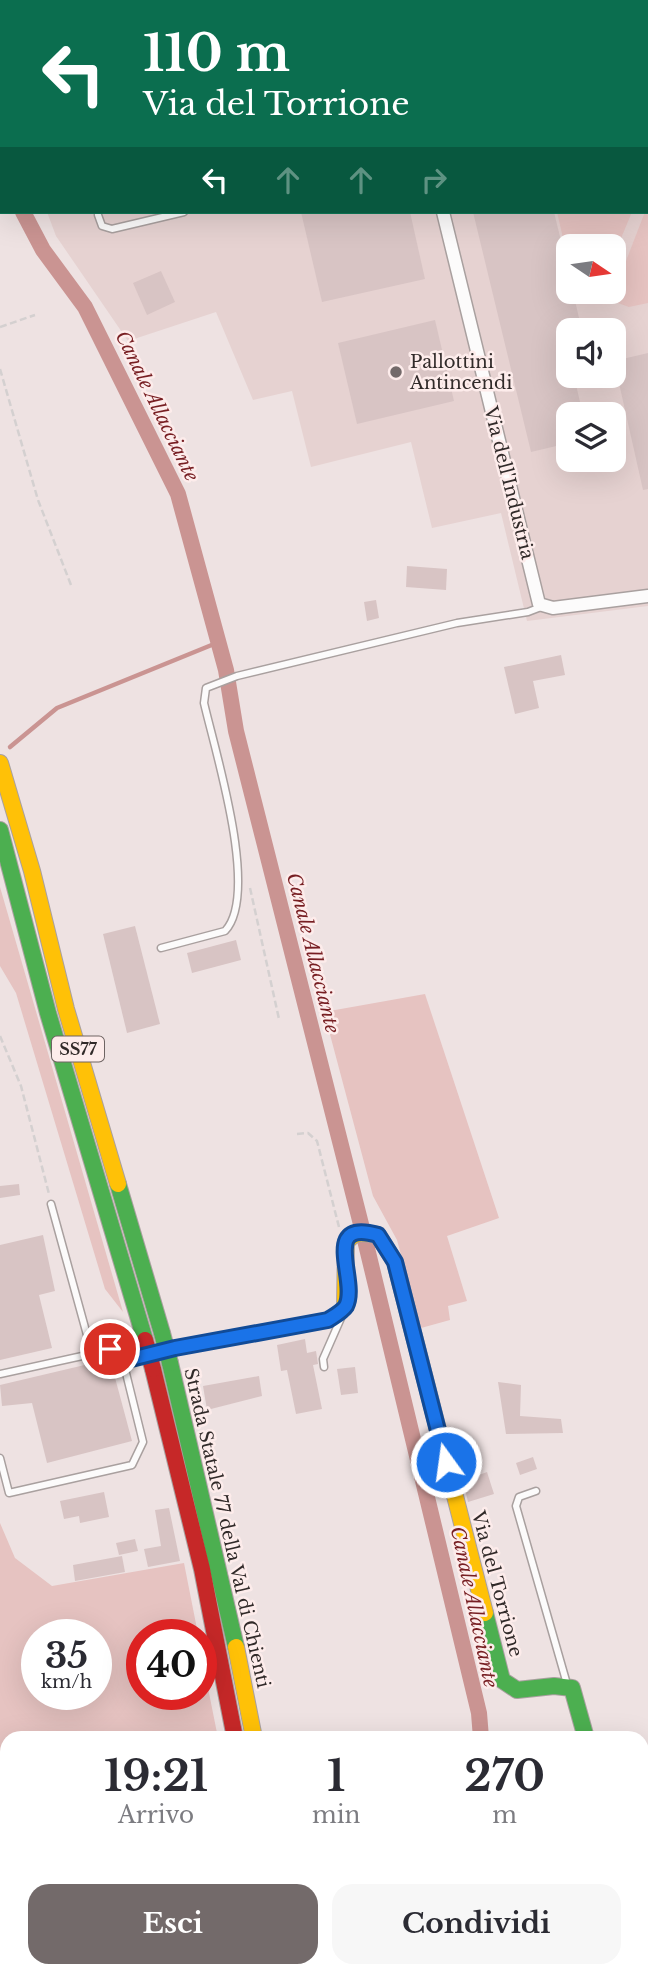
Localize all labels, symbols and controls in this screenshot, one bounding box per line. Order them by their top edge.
text: 110 m [143,23,290,84]
icon: left [28,28,119,119]
text: Via del Torrione [143,84,410,124]
icon: left [196,161,234,199]
icon: ahead [269,161,307,199]
icon: ahead [342,161,380,199]
icon: right [415,161,453,199]
north arrow [556,234,626,304]
map controls [556,234,626,472]
button: sound [556,318,626,388]
water label: Canale Allacciante [111,327,204,485]
place label: Pallottini Antincendi [409,351,512,394]
marker: Pallottini Antincendi [388,364,404,380]
button: layers [556,402,626,472]
street label: Via dell'Industria [479,403,539,562]
water label: Canale Allacciante [282,870,344,1036]
road number: SS77 [52,1036,104,1062]
pin [80,1319,140,1379]
icon: arrive [91,1330,129,1368]
street label: Strada Statale 77 della Val di Chienti [179,1366,275,1690]
position arrow [409,1425,483,1499]
street label: Via del Torrione [467,1508,527,1659]
water label: Canale Allacciante [446,1524,502,1690]
speed limit sign: 40 [126,1619,217,1710]
text: 35 [45,1634,88,1677]
text: km/h [41,1671,92,1693]
text: 19:21 [104,1750,208,1802]
text: 1 [327,1750,345,1802]
text: 270 [464,1750,545,1802]
text: Arrivo [118,1801,194,1829]
text: min [312,1801,360,1829]
text: m [492,1801,517,1829]
button: Esci [28,1884,318,1964]
button: Condividi [332,1884,621,1964]

